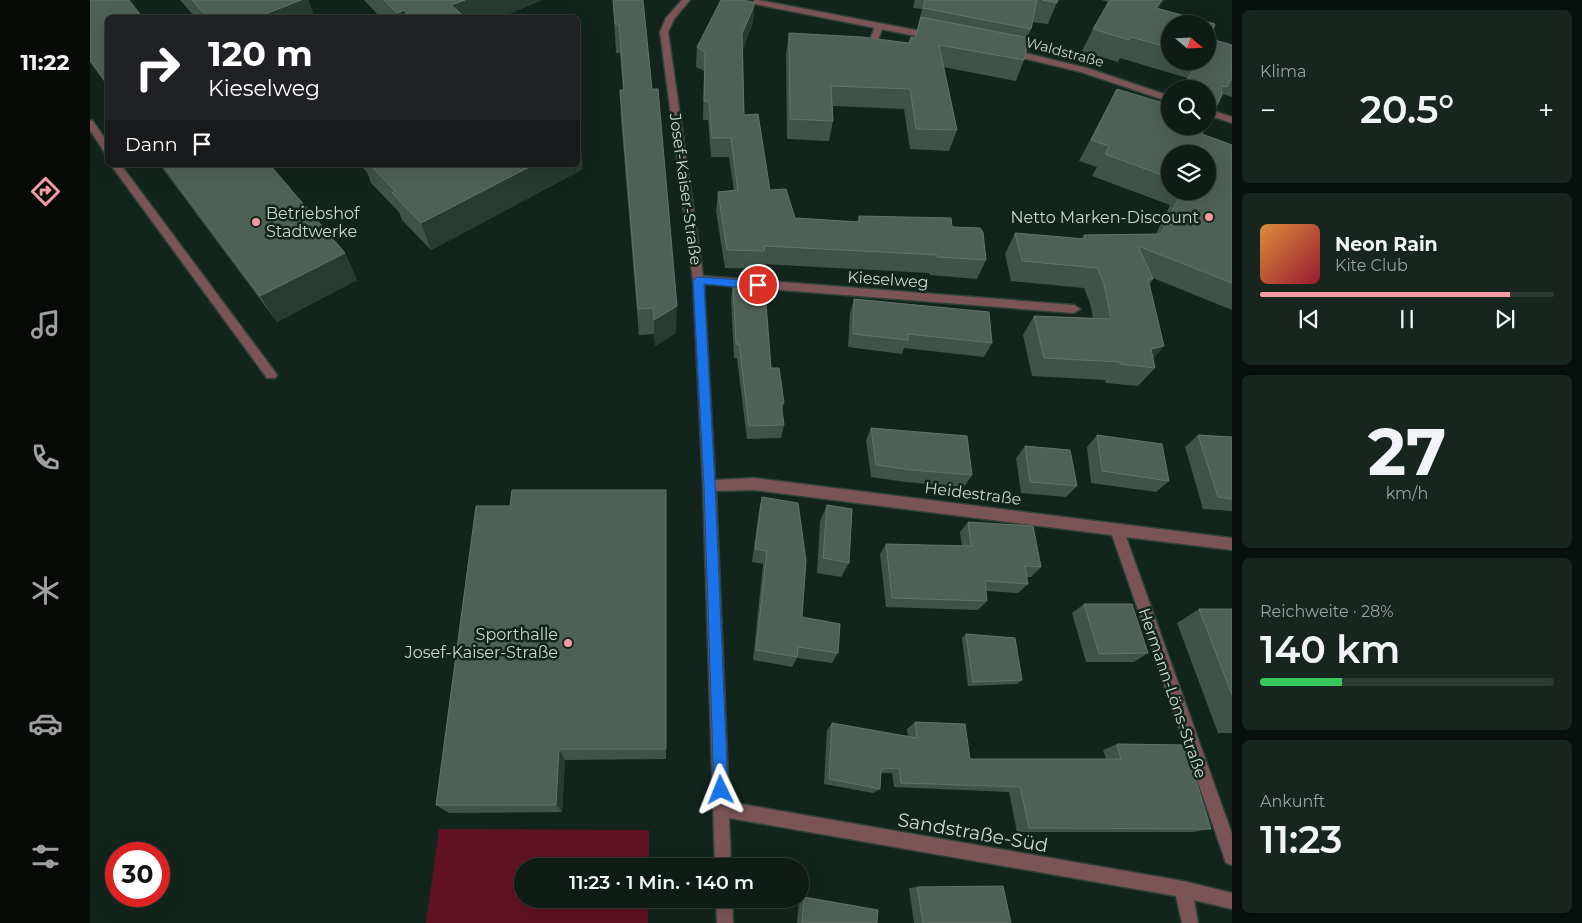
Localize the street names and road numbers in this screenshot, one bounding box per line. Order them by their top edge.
street label: Waldstraße [1024,33,1106,71]
street label: Josef-Kaiser-Straße [665,111,706,266]
street label: Kieselweg [847,267,929,292]
street label: Heidestraße [923,478,1022,509]
street label: Hermann-Löns-Straße [1134,606,1211,781]
street label: Sandstraße-Süd [896,808,1050,857]

